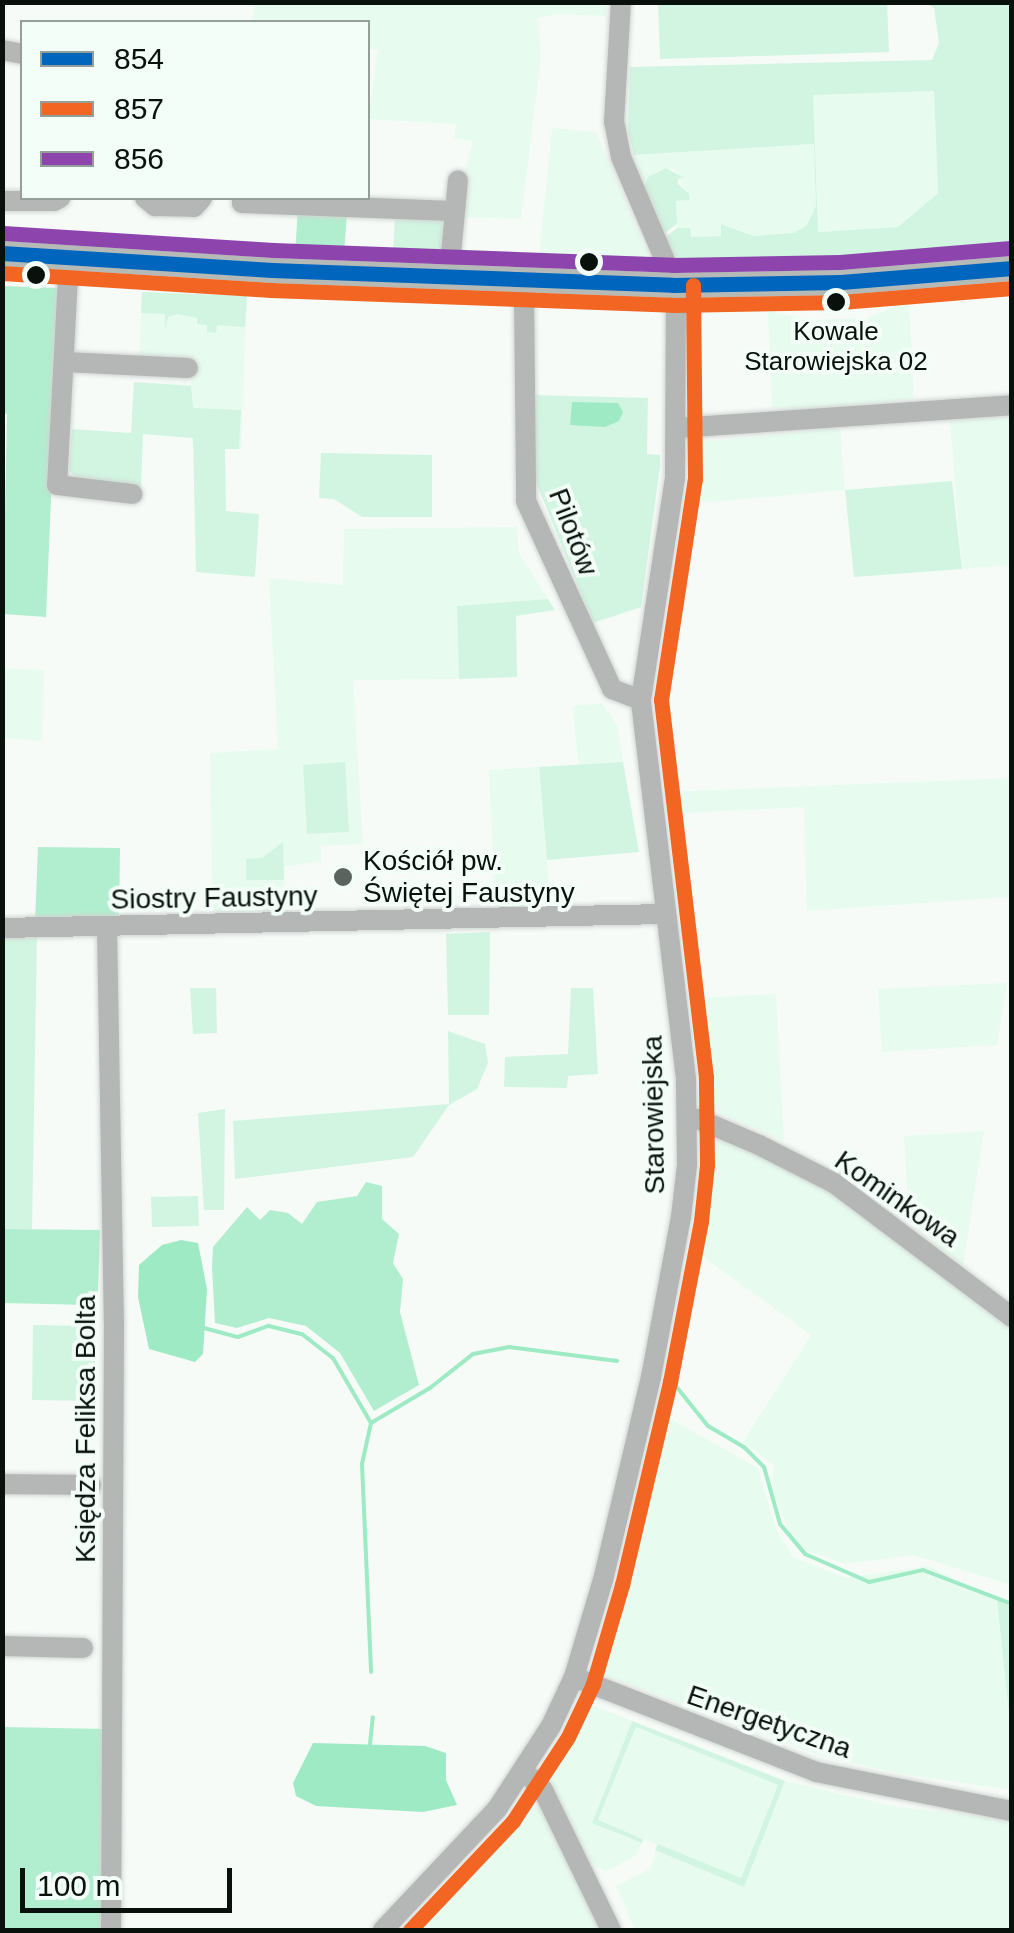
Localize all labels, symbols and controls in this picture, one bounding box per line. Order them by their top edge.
legend [20,20,370,200]
text: 854 [114,42,164,75]
text: 857 [114,92,164,125]
text: 856 [114,142,164,175]
unlabelled marker [579,252,599,272]
unlabelled marker [26,265,46,285]
marker: Kowale Starowiejska 02 [826,292,846,312]
place label: Kowale Starowiejska 02 [744,316,928,378]
street label: Pilotów [541,484,605,580]
place label: Kościół pw. Świętej Faustyny [363,844,575,910]
marker: Kościół pw. Świętej Faustyny [332,866,354,888]
street label: Siostry Faustyny [110,879,318,917]
street label: Starowiejska [636,1035,672,1195]
street label: Kominkowa [828,1144,966,1254]
street label: Księdza Feliksa Bolta [69,1295,103,1563]
street label: Energetyczna [683,1678,855,1766]
scale bar [25,1848,238,1910]
text: 100 m [37,1869,120,1902]

